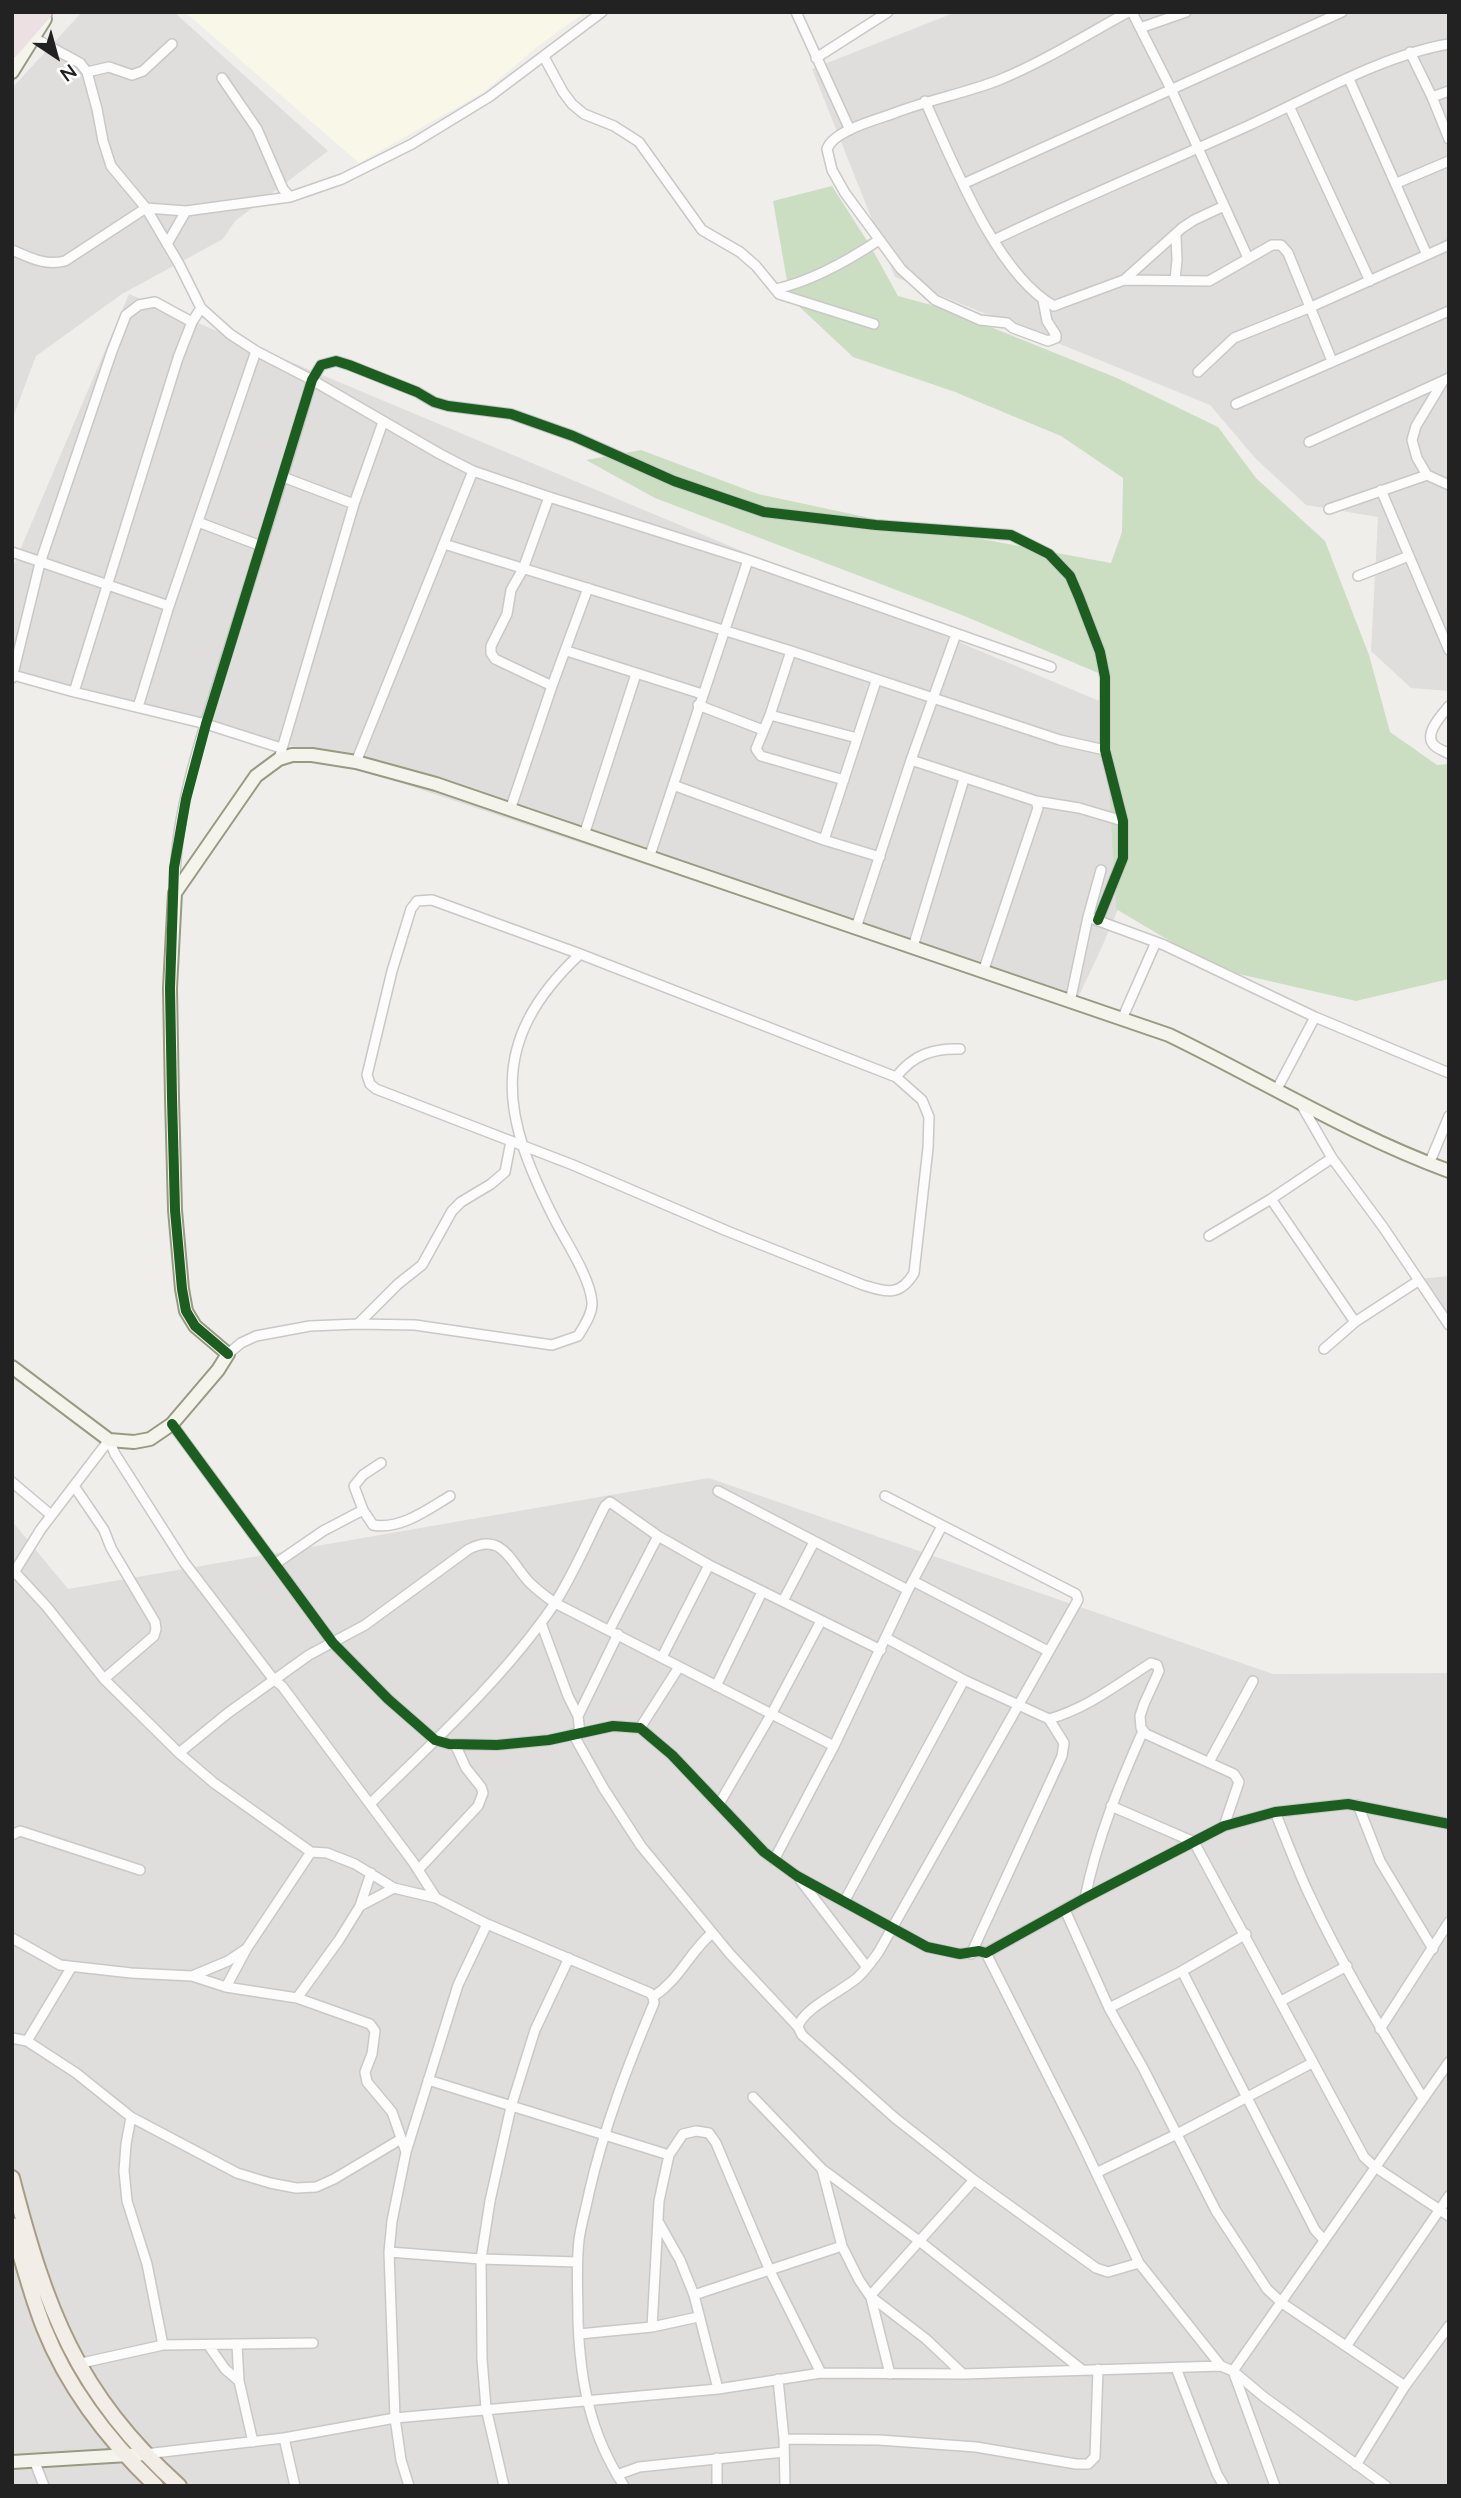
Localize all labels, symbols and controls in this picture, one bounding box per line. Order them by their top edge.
north arrow [21,21,91,91]
text: N [56,60,81,87]

